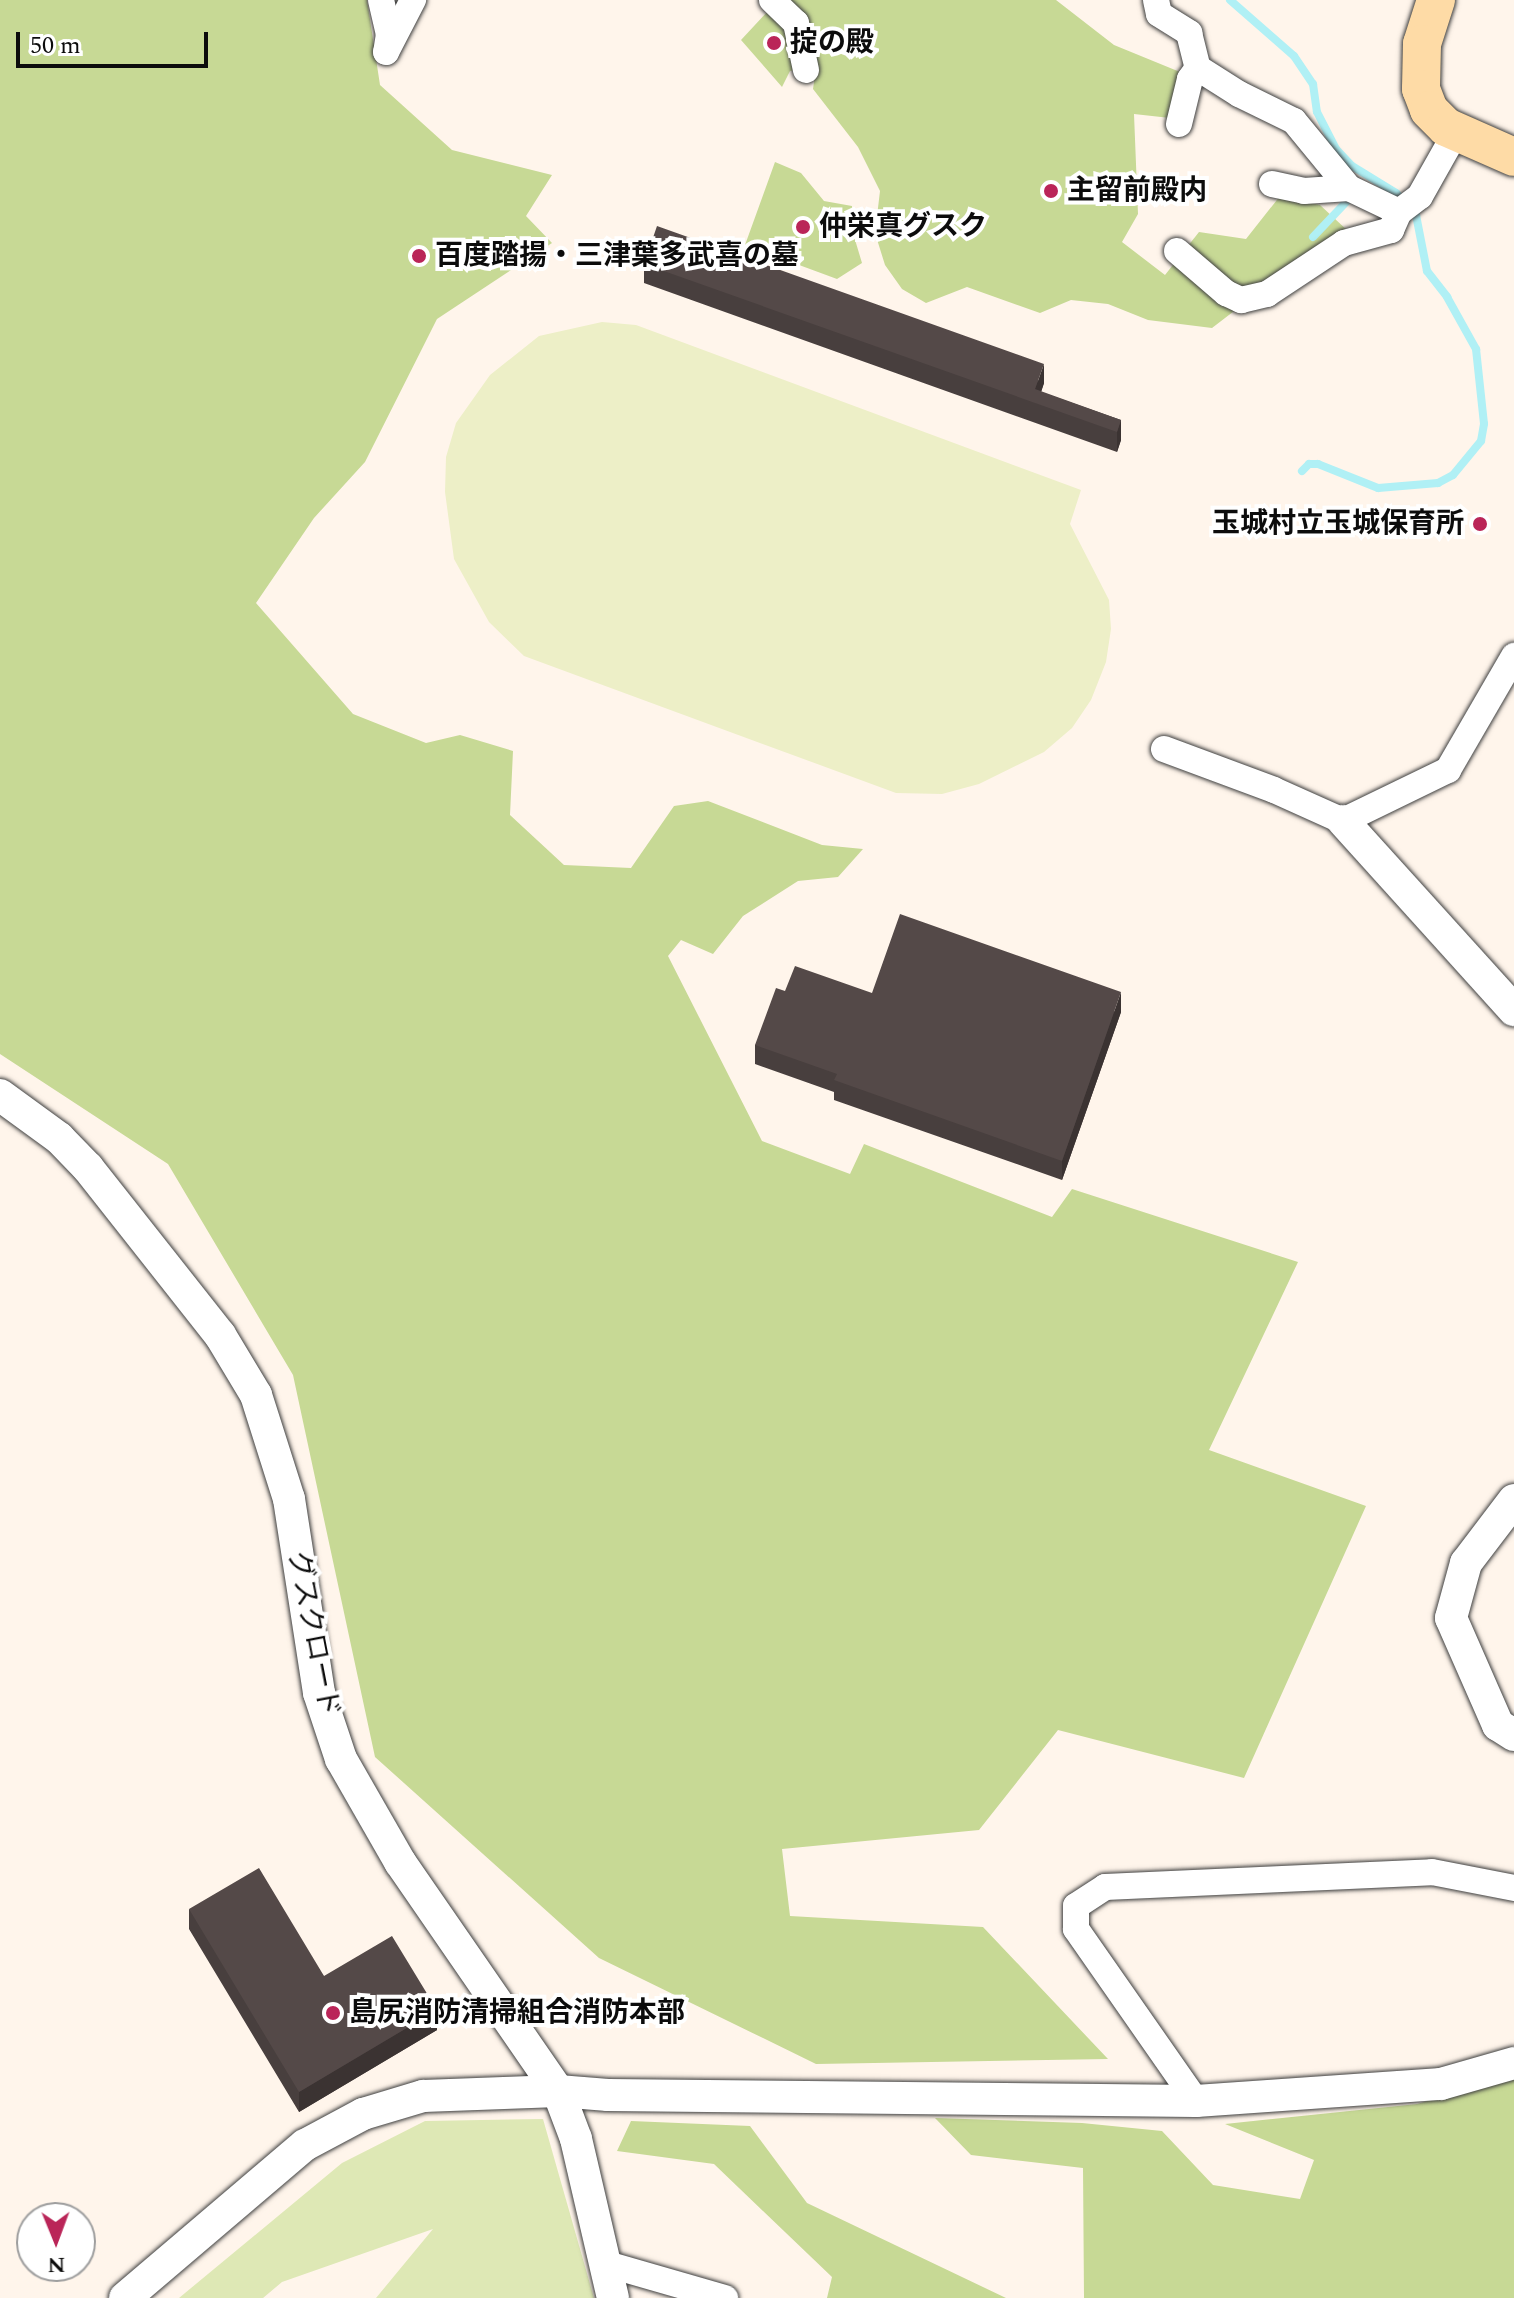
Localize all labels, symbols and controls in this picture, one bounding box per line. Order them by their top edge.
scale bar [20,16,212,66]
place label: 掟の殿 [790,26,874,60]
text: 50 m [30,28,81,64]
marker: 掟の殿 [765,34,783,52]
place label: 主留前殿内 [1067,174,1207,208]
marker: 主留前殿内 [1042,182,1060,200]
place label: 仲栄真グスク [819,210,987,244]
marker: 仲栄真グスク [794,218,812,236]
place label: 百度踏揚・三津葉多武喜の墓 [435,239,799,273]
marker: 百度踏揚・三津葉多武喜の墓 [410,247,428,265]
place label: 玉城村立玉城保育所 [1212,507,1464,541]
marker: 玉城村立玉城保育所 [1471,515,1489,533]
street label: グスクロード [280,1548,346,1720]
place label: 島尻消防清掃組合消防本部 [349,1996,685,2030]
marker: 島尻消防清掃組合消防本部 [324,2004,342,2022]
north arrow [16,2202,96,2282]
text: N [47,2248,66,2281]

